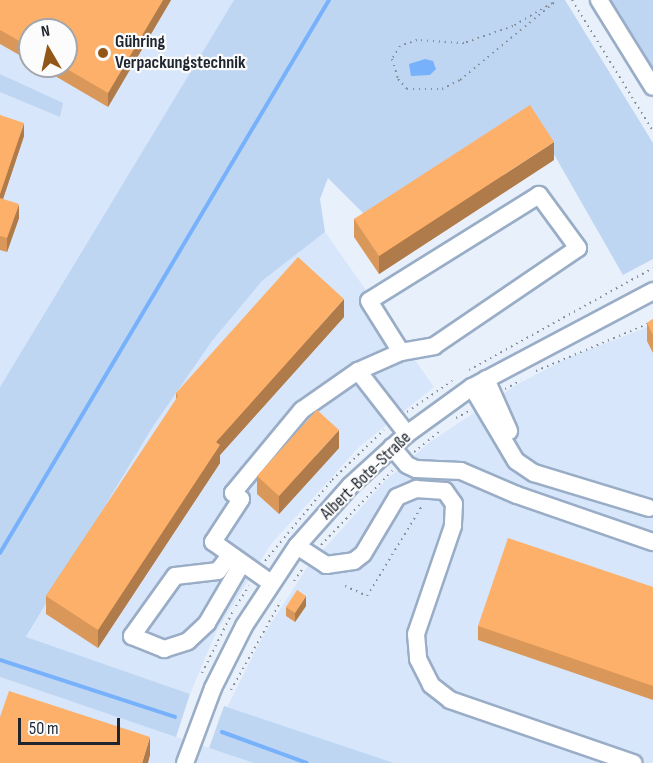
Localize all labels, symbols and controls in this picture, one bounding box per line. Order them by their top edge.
north arrow [18,18,78,78]
text: N [40,22,51,42]
place label: Gühring Verpackungstechnik [115,32,245,74]
marker: Gühring Verpackungstechnik [96,46,110,60]
street label: Albert-Bote-Straße [316,427,416,525]
scale bar [21,706,123,744]
text: 50 m [29,718,59,739]

